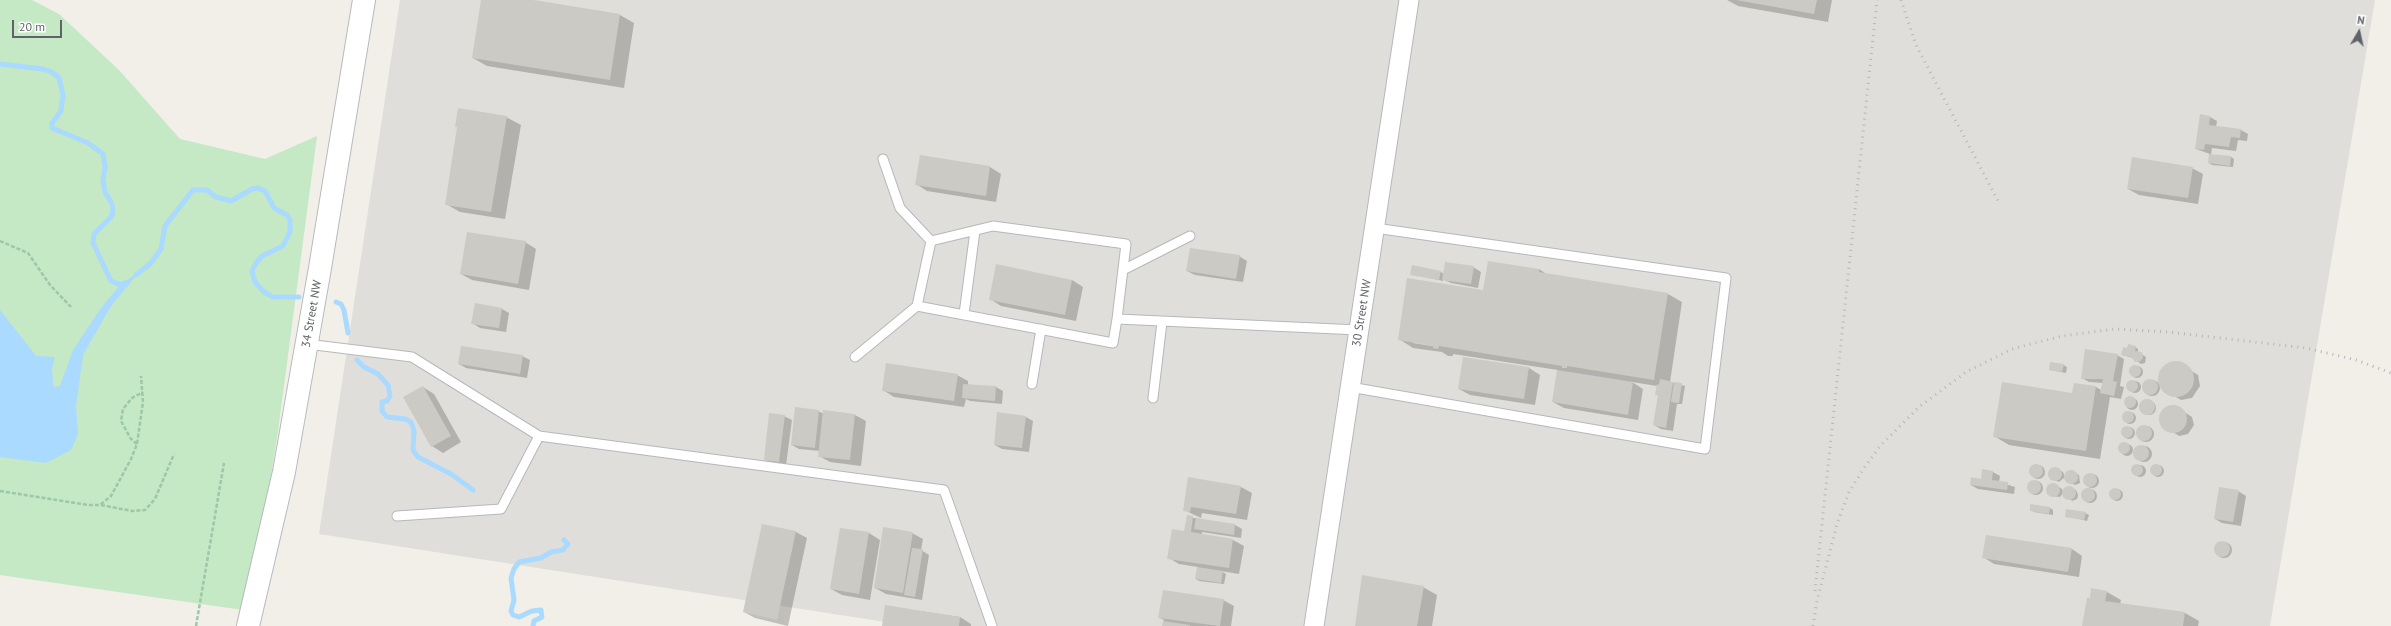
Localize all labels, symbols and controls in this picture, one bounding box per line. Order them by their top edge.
scale bar [14,12,64,38]
north arrow [2339,12,2379,52]
text: N [2356,13,2366,28]
text: 20 m [19,19,45,34]
street label: 30 Street NW [1350,278,1374,348]
street label: 34 Street NW [299,279,325,349]

